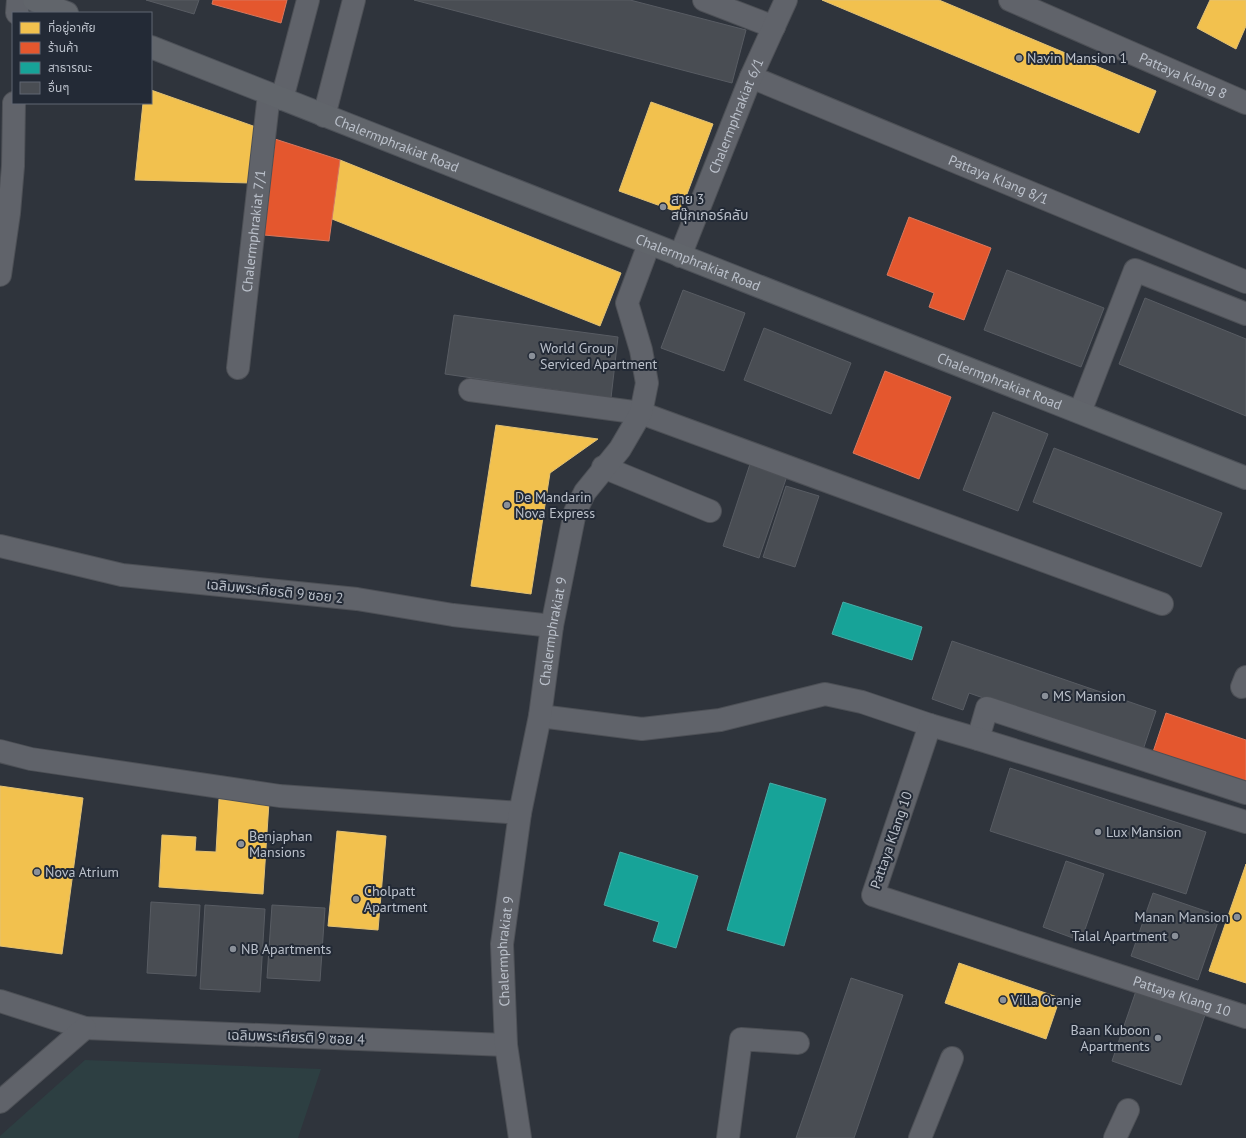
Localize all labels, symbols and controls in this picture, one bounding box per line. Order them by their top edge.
legend [12,12,152,104]
text: ที่อยู่อาศัย [48,19,96,35]
text: ร้านค้า [48,40,78,55]
place label: Navin Mansion 1 [1027,49,1127,67]
street label: Pattaya Klang 8 [1136,49,1230,103]
marker: Navin Mansion 1 [1014,53,1024,63]
street label: Chalermphrakiat 6/1 [705,55,767,176]
text: สาธารณะ [48,60,92,75]
text: อื่นๆ [48,79,69,95]
street label: Chalermphrakiat Road [332,111,462,176]
street label: Pattaya Klang 8/1 [946,151,1051,208]
street label: Chalermphrakiat 7/1 [238,169,269,293]
place label: สาย 3 สนุ๊กเกอร์คลับ [671,190,748,224]
marker: สาย 3 สนุ๊กเกอร์คลับ [658,202,668,212]
street label: Chalermphrakiat Road [633,230,763,295]
place label: World Group Serviced Apartment [540,339,658,373]
street label: Chalermphrakiat Road [935,348,1065,414]
marker: World Group Serviced Apartment [527,351,537,361]
place label: De Mandarin Nova Express [515,488,595,522]
marker: De Mandarin Nova Express [502,500,512,510]
street label: เฉลิมพระเกียรติ 9 ซอย 2 [206,575,344,607]
street label: Chalermphrakiat 9 [535,575,571,687]
place label: MS Mansion [1053,687,1126,705]
marker: MS Mansion [1040,691,1050,701]
street label: Pattaya Klang 10 [866,789,916,891]
place label: Lux Mansion [1106,823,1182,841]
place label: Benjaphan Mansions [249,827,312,861]
marker: Lux Mansion [1093,827,1103,837]
marker: Benjaphan Mansions [236,839,246,849]
place label: Nova Atrium [45,863,119,881]
marker: Nova Atrium [32,867,42,877]
place label: Cholpatt Apartment [364,882,428,916]
marker: Cholpatt Apartment [351,894,361,904]
street label: Chalermphrakiat 9 [493,895,517,1007]
place label: Manan Mansion [1135,908,1229,926]
marker: Manan Mansion [1232,912,1242,922]
place label: Talal Apartment [1072,927,1167,945]
marker: Talal Apartment [1170,931,1180,941]
place label: NB Apartments [241,940,331,958]
marker: NB Apartments [228,944,238,954]
street label: Pattaya Klang 10 [1131,972,1234,1021]
place label: Villa Oranje [1010,991,1081,1009]
marker: Villa Oranje [998,995,1008,1005]
place label: Baan Kuboon Apartments [1071,1021,1150,1055]
street label: เฉลิมพระเกียรติ 9 ซอย 4 [227,1026,365,1048]
marker: Baan Kuboon Apartments [1153,1033,1163,1043]

